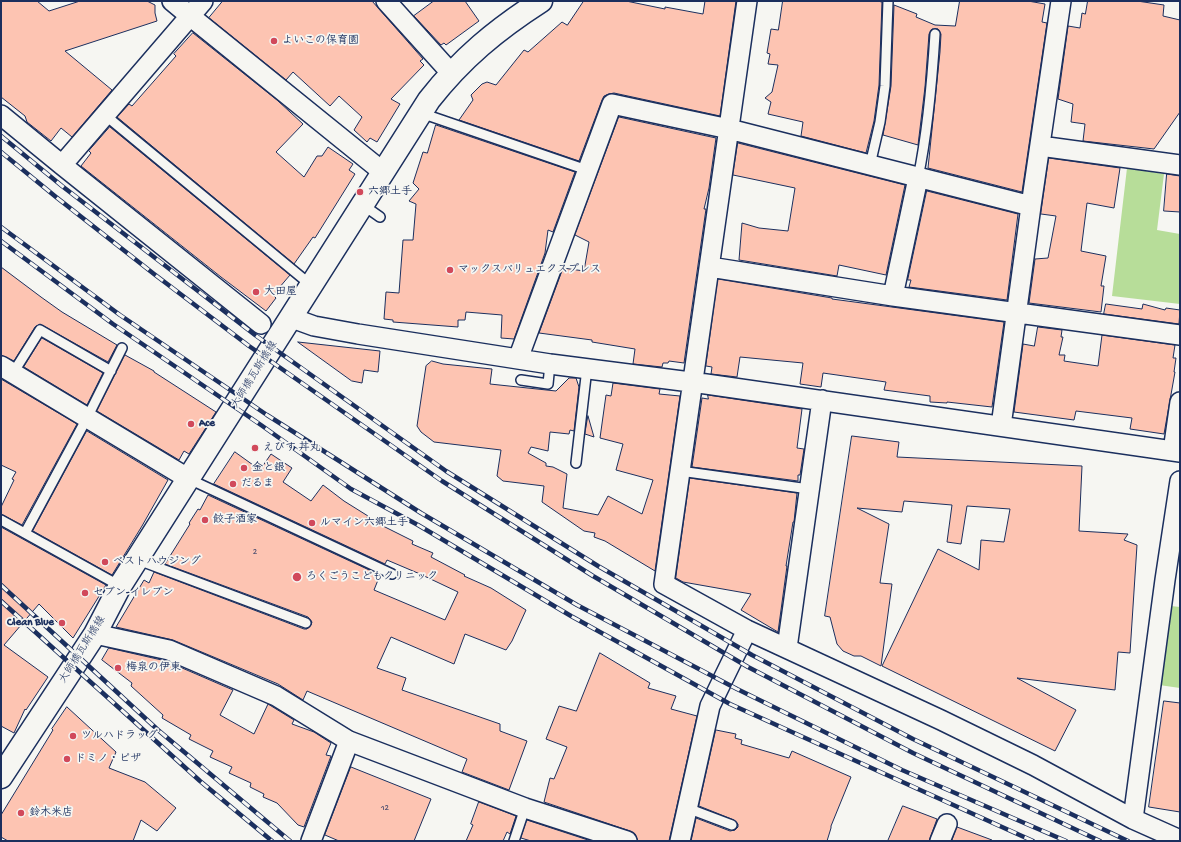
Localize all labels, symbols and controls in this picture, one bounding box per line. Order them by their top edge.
place label: よいこの保育園 [282,34,359,48]
marker: よいこの保育園 [269,36,279,46]
place label: 六郷土手 [368,185,412,199]
marker: 六郷土手 [355,187,365,197]
place label: マックスバリュエクスプレス [458,263,601,277]
marker: マックスバリュエクスプレス [445,265,455,275]
place label: 大田屋 [264,285,297,299]
marker: 大田屋 [251,287,261,297]
street label: 大師橋瓦斯橋線 [229,339,281,411]
place label: Ace [199,417,215,431]
marker: Ace [186,419,196,429]
place label: えびす 丼丸 [263,441,321,455]
marker: えびす 丼丸 [250,443,260,453]
place label: 金と銀 [252,461,285,475]
marker: 金と銀 [239,463,249,473]
place label: だるま [241,477,274,491]
marker: だるま [228,479,238,489]
place label: 餃子酒家 [213,513,257,527]
marker: 餃子酒家 [200,515,210,525]
place label: ルマイン六郷土手 [320,516,408,530]
marker: ルマイン六郷土手 [307,518,317,528]
house number: 2 [253,548,257,558]
place label: ベストハウジング [113,555,201,569]
marker: ベストハウジング [100,557,110,567]
place label: ろくごうこどもクリニック [306,570,438,584]
marker: ろくごうこどもクリニック [291,571,303,583]
place label: セブン-イレブン [93,586,173,600]
marker: セブン-イレブン [80,588,90,598]
street label: 大師橋瓦斯橋線 [57,614,109,686]
place label: Clean Blue [7,616,54,630]
marker: Clean Blue [57,618,67,628]
place label: 梅泉の伊東 [126,661,181,675]
marker: 梅泉の伊東 [113,663,123,673]
place label: ツルハドラッグ [81,729,158,743]
marker: ツルハドラッグ [68,731,78,741]
place label: ドミノ・ピザ [75,752,141,766]
marker: ドミノ・ピザ [62,754,72,764]
house number: 12 [381,804,389,814]
place label: 鈴木米店 [29,806,73,820]
marker: 鈴木米店 [16,808,26,818]

